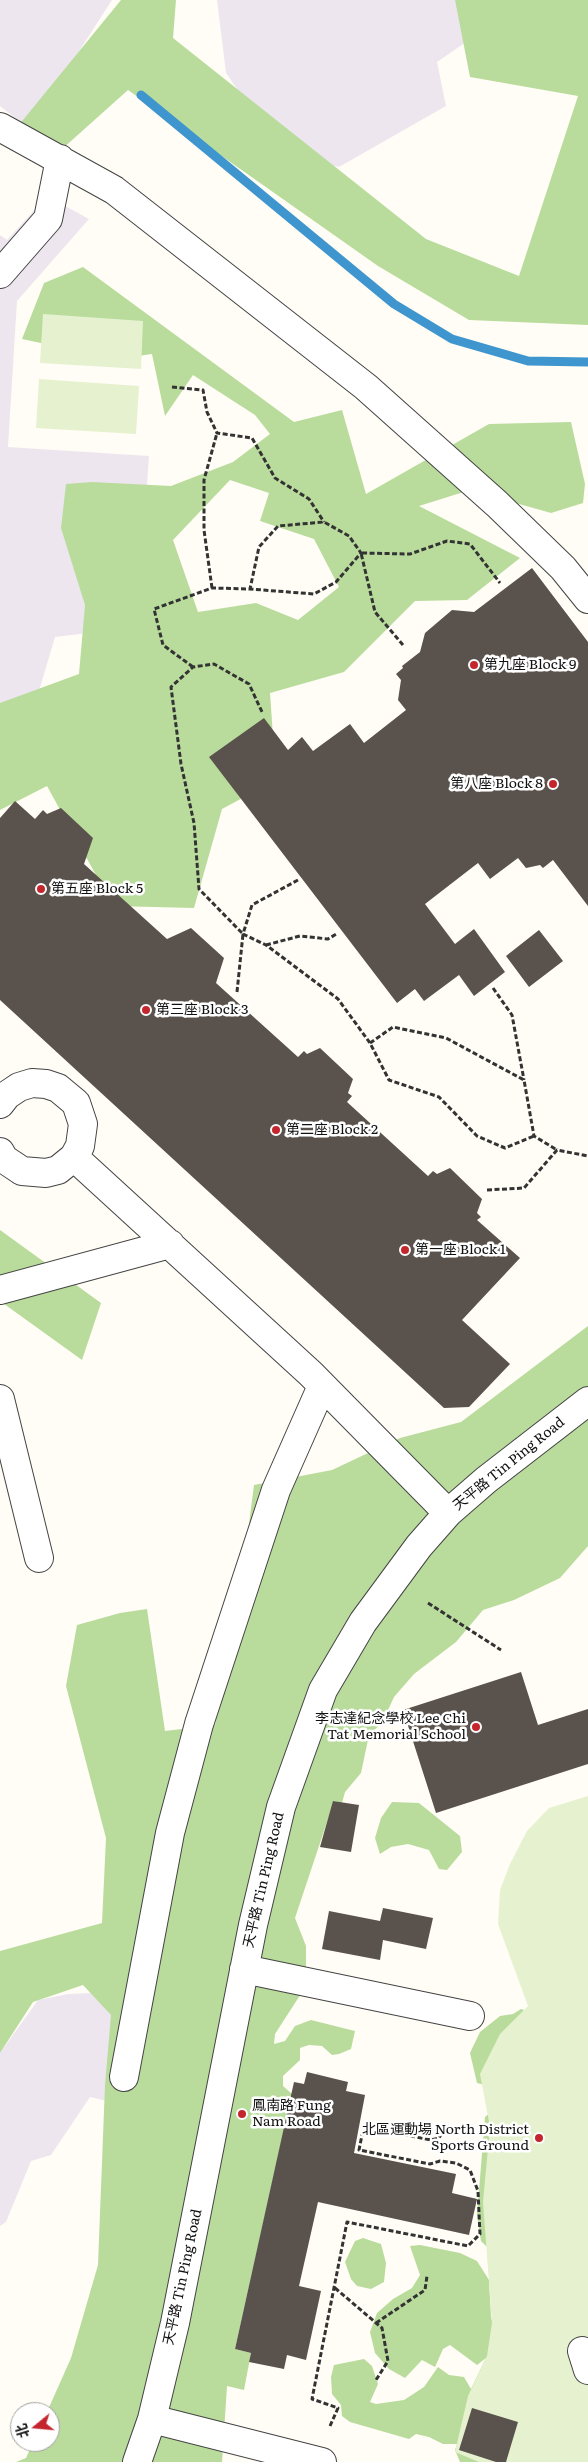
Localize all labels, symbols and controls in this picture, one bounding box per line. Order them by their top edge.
place label: 第九座 Block 9 [484,657,576,673]
marker: 第九座 Block 9 [468,659,480,671]
place label: 第八座 Block 8 [450,776,543,792]
marker: 第八座 Block 8 [547,778,559,790]
place label: 第五座 Block 5 [51,881,143,897]
marker: 第五座 Block 5 [35,883,47,895]
place label: 第三座 Block 3 [156,1002,249,1018]
marker: 第三座 Block 3 [140,1004,152,1016]
place label: 第二座 Block 2 [286,1122,378,1138]
marker: 第二座 Block 2 [270,1124,282,1136]
place label: 第一座 Block 1 [415,1242,506,1258]
marker: 第一座 Block 1 [399,1244,411,1256]
street label: 天平路 Tin Ping Road [450,1414,568,1514]
place label: 李志達紀念學校 Lee Chi Tat Memorial School [315,1711,466,1744]
marker: 李志達紀念學校 Lee Chi Tat Memorial School [470,1721,482,1733]
street label: 天平路 Tin Ping Road [240,1811,288,1949]
place label: 鳳南路 Fung Nam Road [252,2098,331,2130]
marker: 鳳南路 Fung Nam Road [236,2108,248,2120]
place label: 北區運動場 North District Sports Ground [362,2122,529,2154]
marker: 北區運動場 North District Sports Ground [533,2132,545,2144]
street label: 天平路 Tin Ping Road [160,2207,206,2347]
north arrow [10,2402,60,2452]
text: 北 [10,2421,33,2441]

